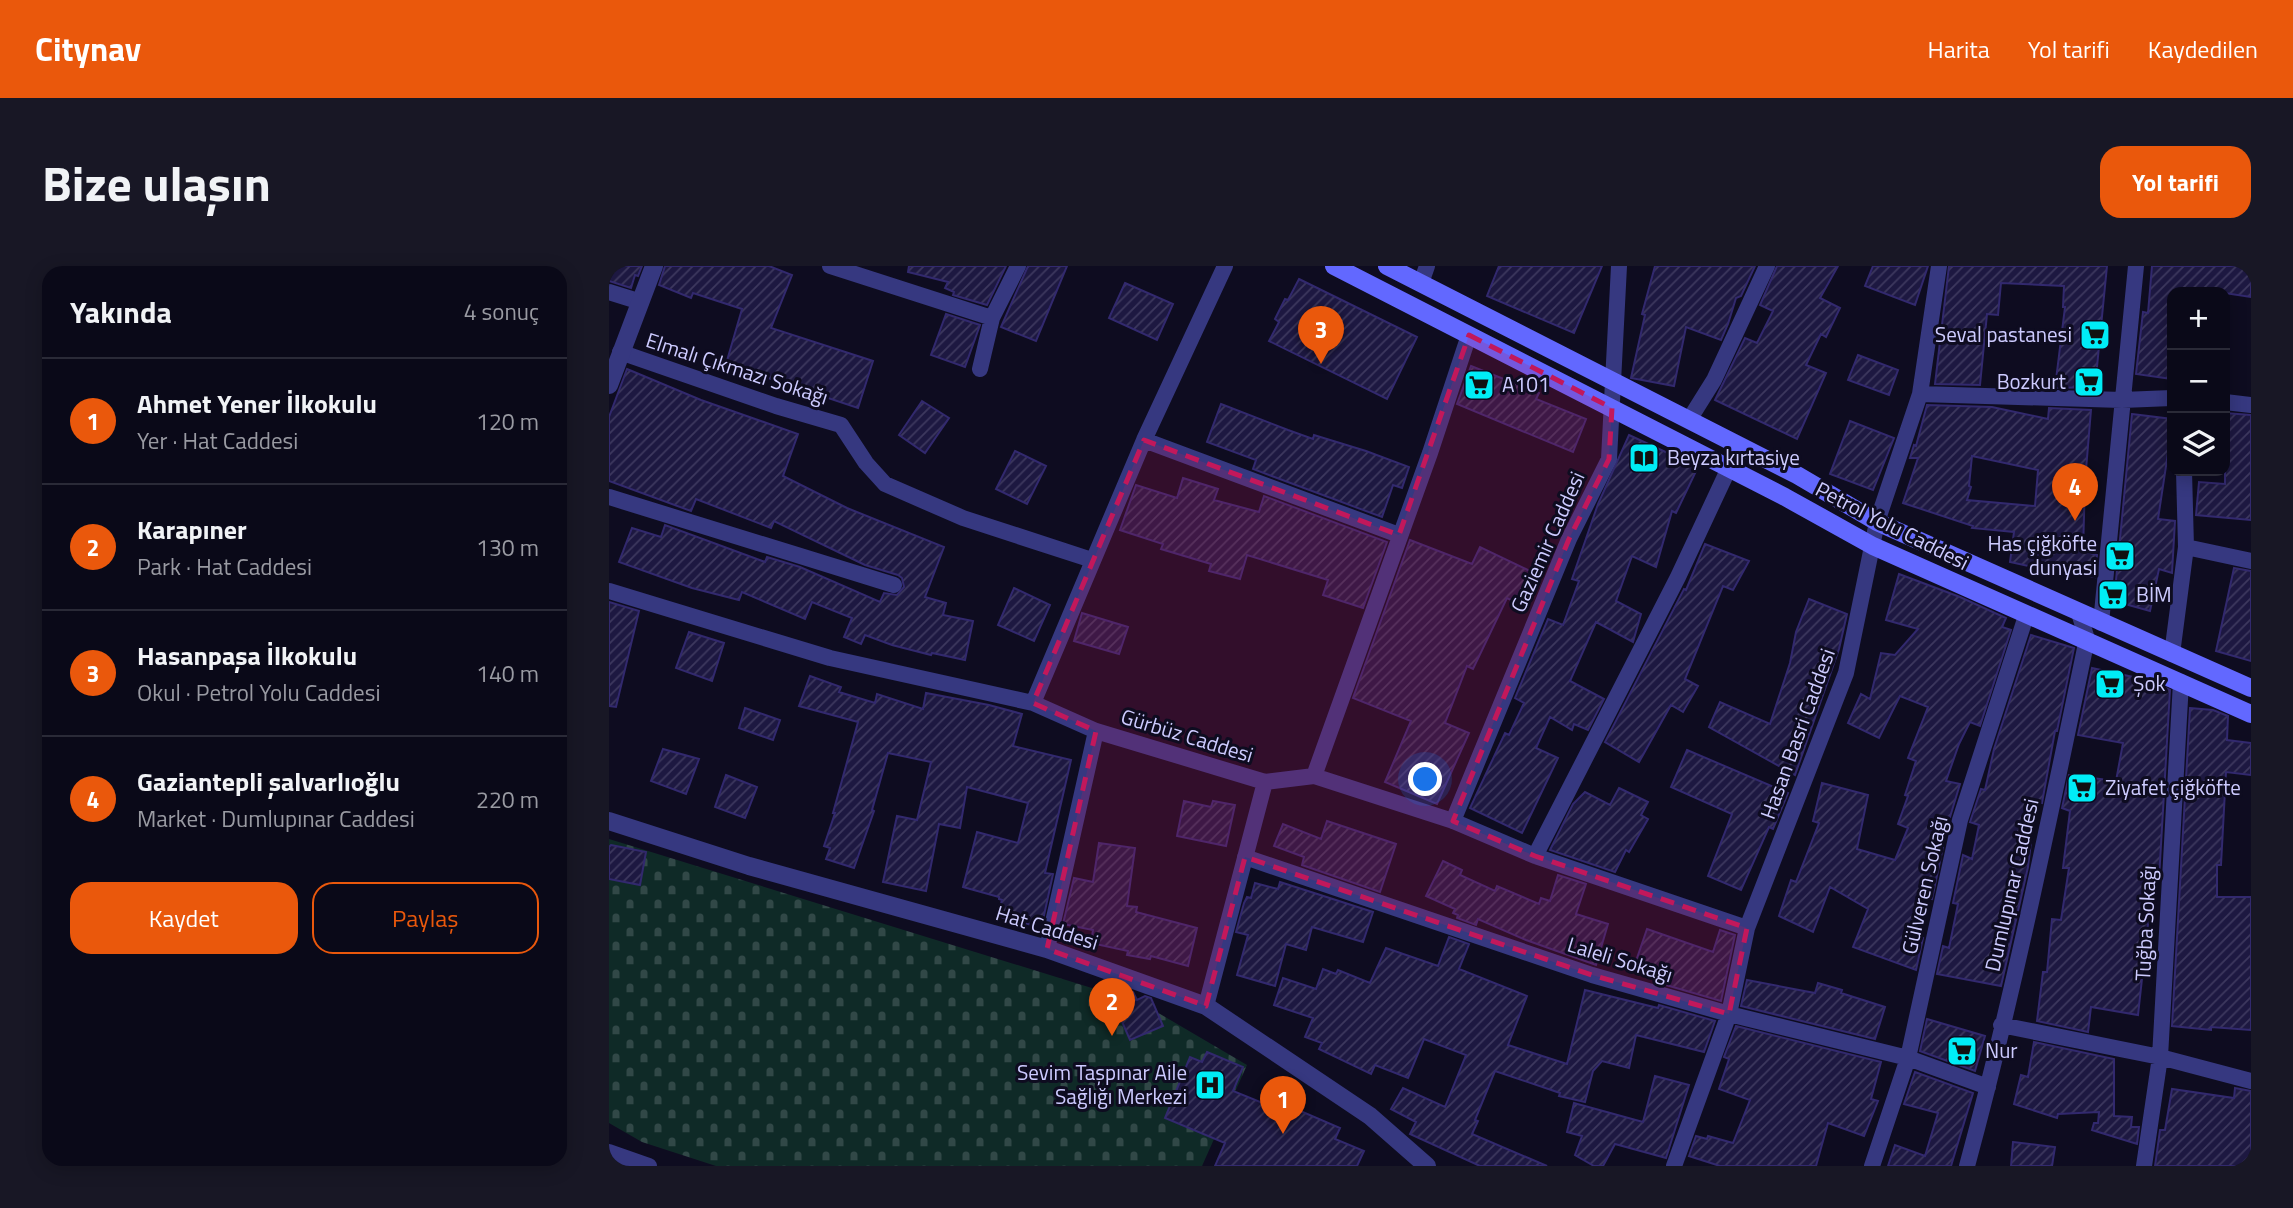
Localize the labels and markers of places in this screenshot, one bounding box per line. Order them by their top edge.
pin: 3 [1298,306,1344,364]
place label: Seval pastanesi [1935,318,2072,350]
supermarket icon: Seval pastanesi [2078,318,2112,352]
place label: Bozkurt [1997,365,2067,397]
supermarket icon: Bozkurt [2072,365,2106,399]
supermarket icon: A101 [1462,368,1496,402]
place label: A101 [1502,368,1550,400]
library icon: Beyza kırtasiye [1627,441,1661,475]
place label: Beyza kırtasiye [1667,441,1800,473]
pin: 4 [2052,463,2098,521]
place label: Has çiğköfte dunyasi [1988,527,2097,583]
supermarket icon: Has çiğköfte dunyasi [2103,539,2137,573]
supermarket icon: BİM [2096,578,2130,612]
place label: BİM [2136,578,2172,610]
supermarket icon: Şok [2093,667,2127,701]
place label: Şok [2133,667,2166,699]
supermarket icon: Ziyafet çiğköfte [2065,771,2099,805]
place label: Ziyafet çiğköfte [2105,771,2241,803]
pin: 2 [1089,978,1135,1036]
supermarket icon: Nur [1945,1034,1979,1068]
place label: Nur [1985,1034,2018,1066]
place label: Sevim Taşpınar Aile Sağlığı Merkezi [1017,1056,1187,1112]
hospital icon: Sevim Taşpınar Aile Sağlığı Merkezi [1193,1068,1227,1102]
pin: 1 [1260,1076,1306,1134]

